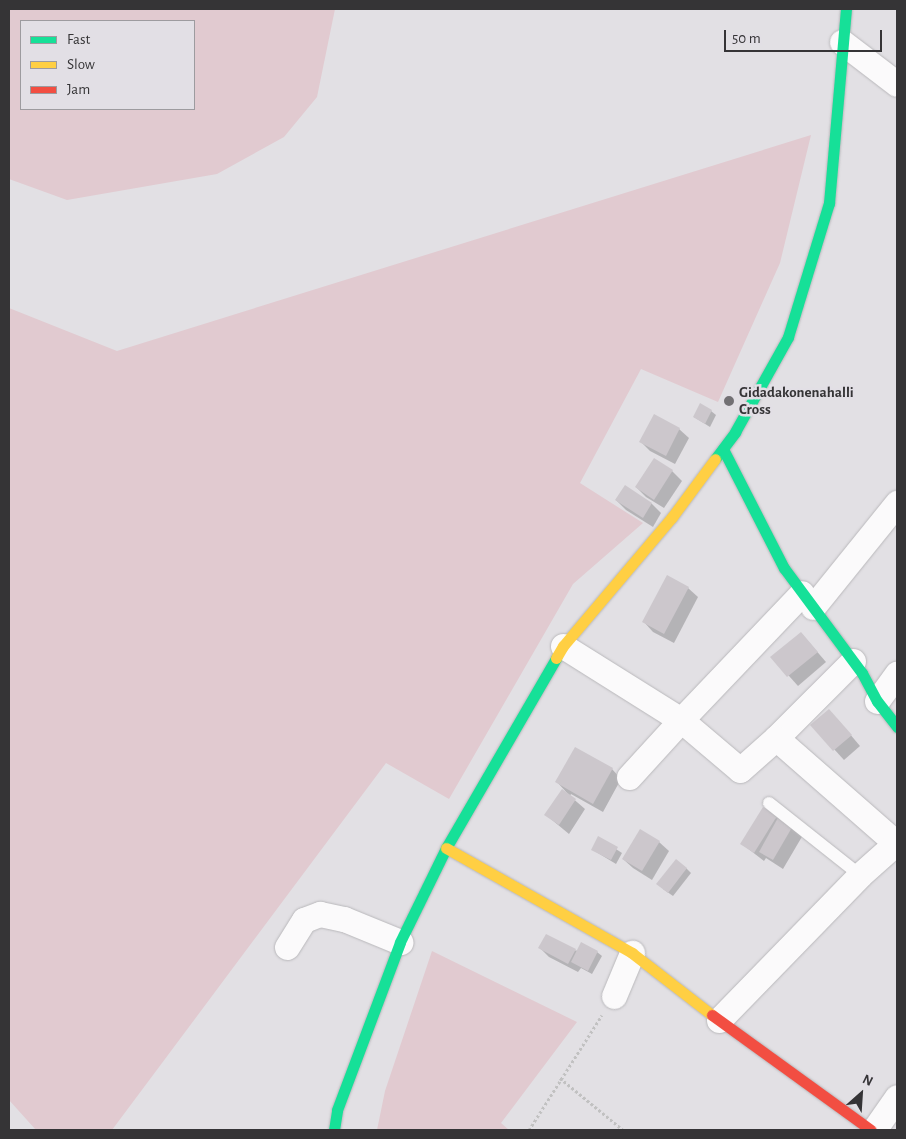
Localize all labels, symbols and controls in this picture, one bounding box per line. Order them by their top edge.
legend [20,20,195,110]
scale bar [726,20,884,52]
text: 50 m [732,31,761,46]
text: Fast [67,32,90,47]
text: Slow [67,57,95,72]
text: Jam [67,82,90,97]
place label: Gidadakonenahalli Cross [739,383,854,418]
marker: Gidadakonenahalli Cross [723,395,735,407]
north arrow [836,1069,886,1119]
text: N [860,1072,875,1089]

